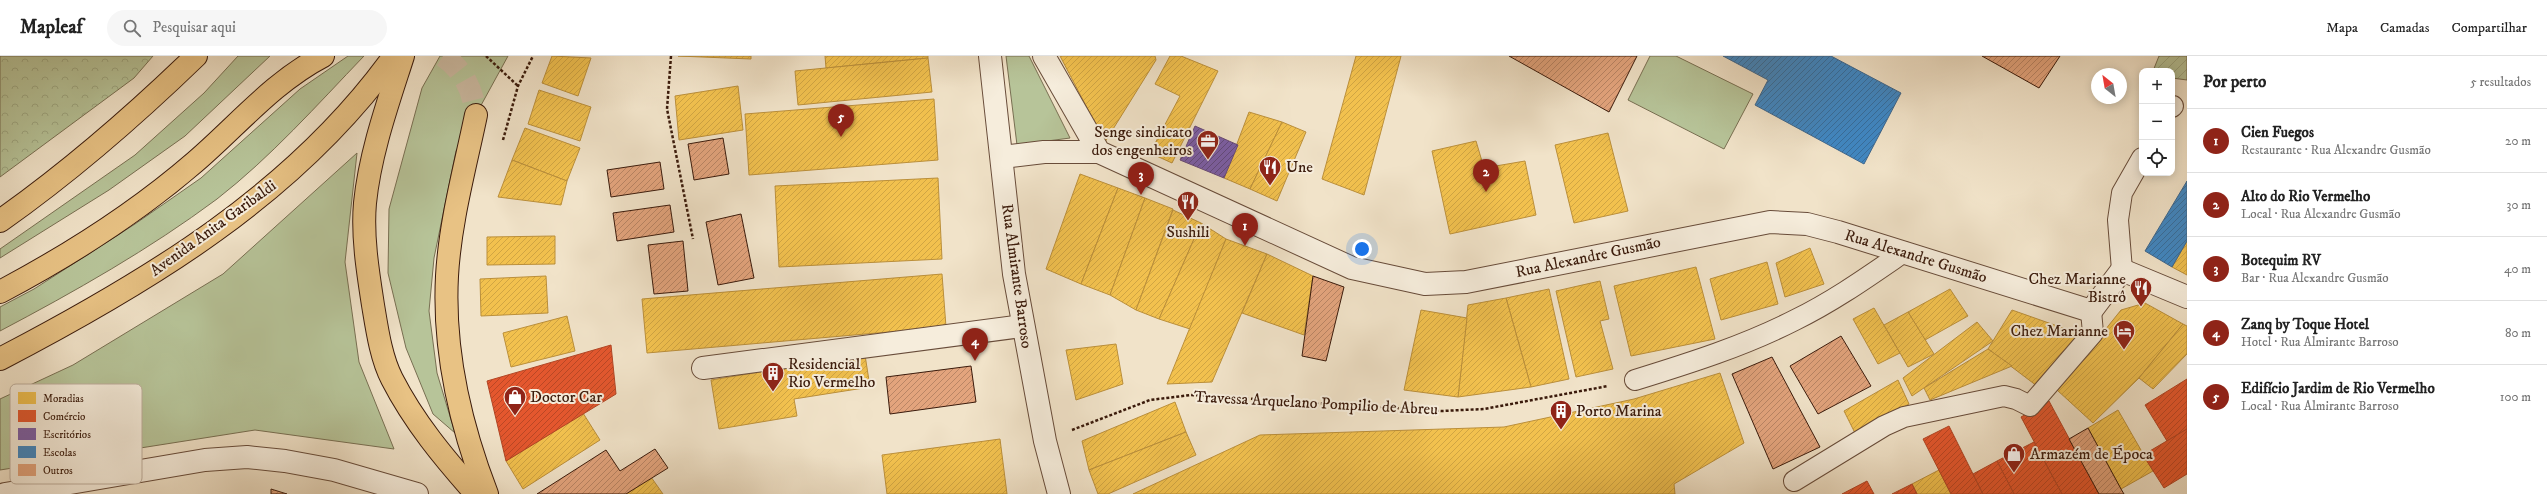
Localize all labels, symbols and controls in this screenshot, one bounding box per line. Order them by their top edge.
search box [107,10,387,46]
text: Mapleaf [20,16,83,39]
icon: search [121,17,143,39]
text: Pesquisar aqui [153,18,236,37]
text: Mapa [2326,19,2358,37]
text: Camadas [2380,19,2429,37]
text: Compartilhar [2451,19,2527,37]
north arrow [2091,68,2127,104]
map controls [2139,68,2175,176]
button: + [2139,68,2175,104]
text: Por perto [2203,71,2266,93]
text: 5 resultados [2470,74,2531,90]
pin: 5 [828,104,854,137]
button: − [2139,104,2175,140]
place label: Senge sindicato dos engenheiros [1092,122,1192,160]
text: Cien Fuegos [2241,123,2314,142]
office icon: Senge sindicato dos engenheiros [1195,128,1221,161]
text: 1 [2214,133,2218,149]
text: 20 m [2505,133,2531,149]
button: locate [2139,140,2175,176]
text: Restaurante · Rua Alexandre Gusmão [2241,142,2431,158]
restaurant icon: Une [1257,154,1283,187]
place label: Une [1286,157,1313,177]
pin: 2 [1473,159,1499,192]
pin: 3 [1128,162,1154,195]
street label: Avenida Anita Garibaldi [146,175,280,281]
text: Alto do Rio Vermelho [2241,187,2370,206]
restaurant icon: Sushili [1175,189,1201,222]
text: 2 [2213,197,2219,213]
text: 30 m [2507,197,2531,213]
street label: Rua Almirante Barroso [997,202,1037,350]
text: Local · Rua Alexandre Gusmão [2241,206,2401,222]
pin: 1 [1232,213,1258,246]
place label: Sushili [1167,222,1209,242]
street label: Rua Alexandre Gusmão [1842,225,1990,287]
street label: Rua Alexandre Gusmão [1514,232,1663,282]
your location [1352,239,1372,259]
text: Botequim RV [2241,251,2321,270]
text: 3 [2214,261,2218,277]
text: 40 m [2504,261,2531,277]
place label: Chez Marianne Bistrô [2028,269,2126,307]
text: Bar · Rua Alexandre Gusmão [2241,270,2389,286]
restaurant icon: Chez Marianne Bistrô [2128,275,2154,308]
text: Zanq by Toque Hotel [2241,315,2369,334]
hotel icon: Chez Marianne [2111,318,2137,351]
place label: Chez Marianne [2010,321,2108,341]
text: 4 [2212,325,2220,341]
text: 80 m [2505,325,2531,341]
pin: 4 [962,328,988,361]
text: Hotel · Rua Almirante Barroso [2241,334,2399,350]
place label: Residencial Rio Vermelho [788,354,876,392]
building icon: Residencial Rio Vermelho [760,360,786,393]
text: Edifício Jardim de Rio Vermelho [2241,379,2435,398]
legend [10,384,142,484]
shop icon: Doctor Car [502,384,528,417]
place label: Doctor Car [530,387,602,407]
street label: Travessa Arquelano Pompilio de Abreu [1194,387,1439,419]
text: 5 [2213,389,2219,405]
text: 100 m [2500,389,2531,405]
text: Moradias [43,392,84,406]
building icon: Porto Marina [1548,398,1574,431]
text: Local · Rua Almirante Barroso [2241,398,2399,414]
place label: Porto Marina [1576,401,1662,421]
text: Comércio [43,410,85,424]
text: Escritórios [43,428,91,442]
shop icon: Armazém de Época [2001,441,2027,474]
place label: Armazém de Época [2030,444,2153,464]
text: Escolas [43,446,76,460]
text: Outros [43,464,73,478]

